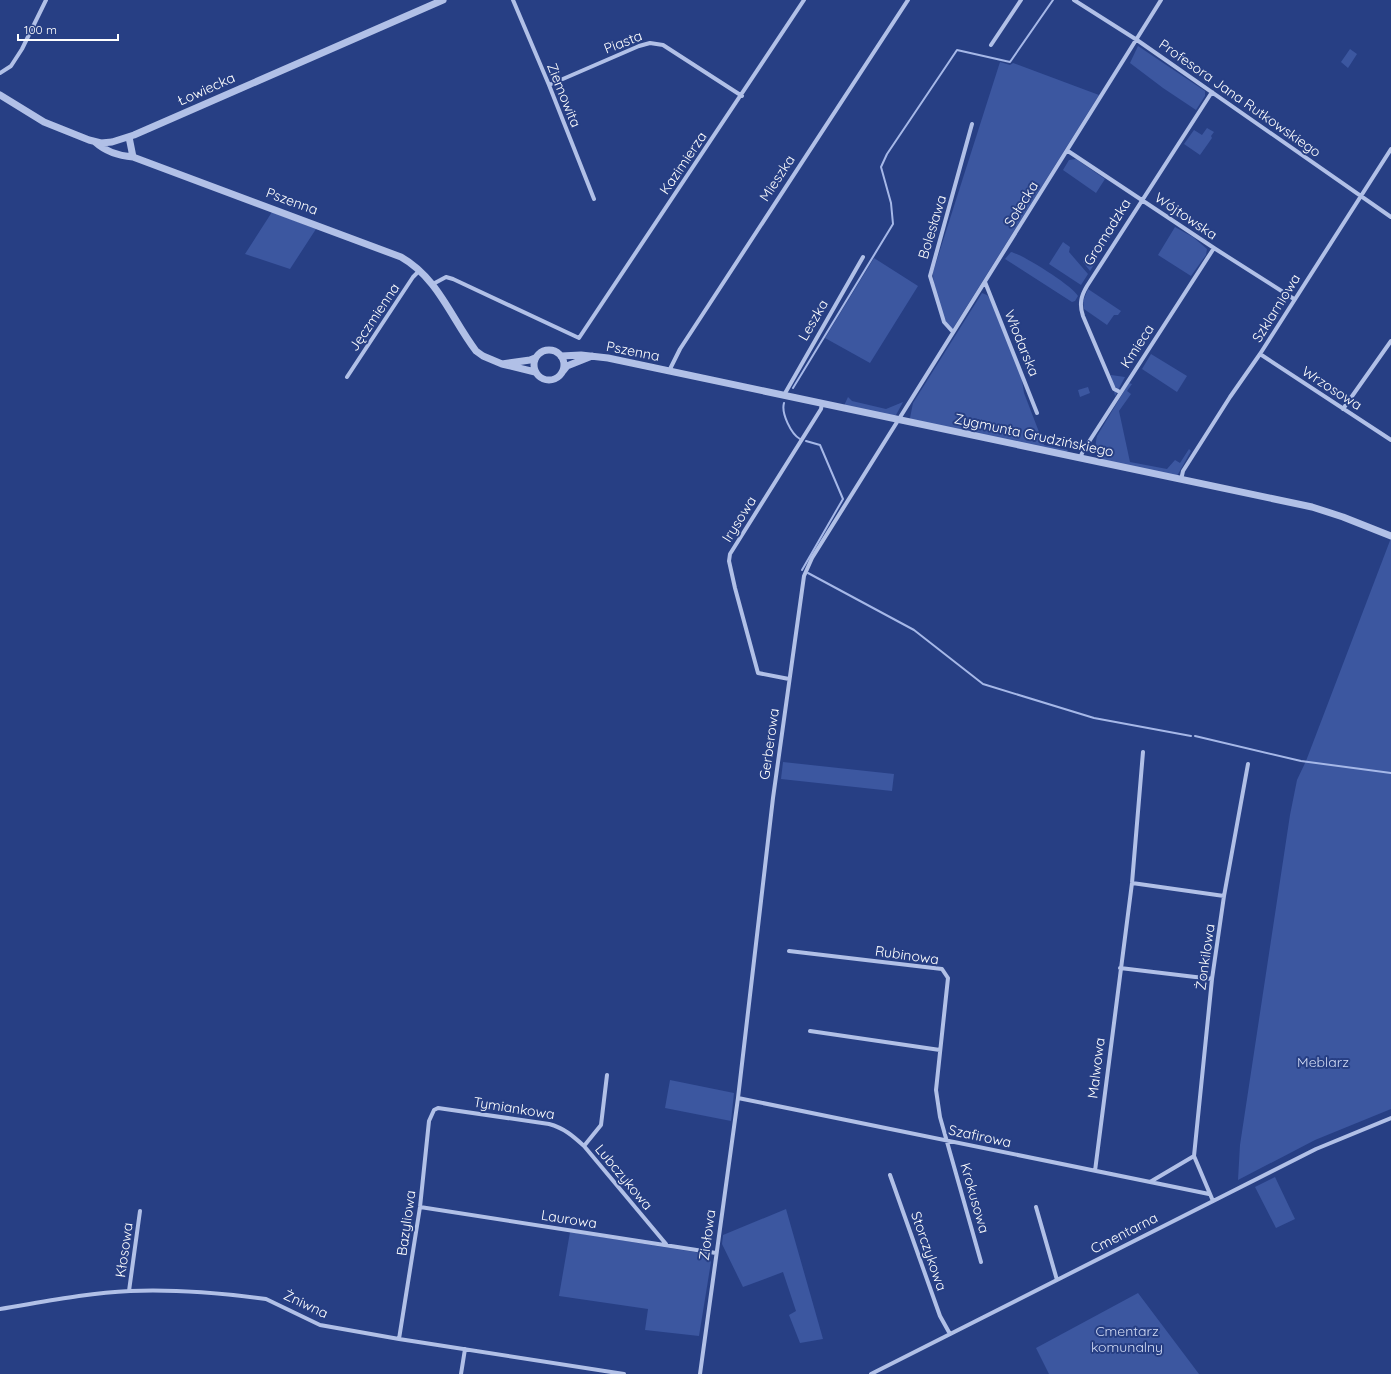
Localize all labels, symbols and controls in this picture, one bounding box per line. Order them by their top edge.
scale bar [18,16,118,42]
text: 100 m [24,22,57,37]
street label: Piasta [601,26,645,58]
street label: Profesora Jana Rutkowskiego [1156,35,1324,161]
street label: Ziemowita [543,60,585,130]
street label: Łowiecka [174,68,238,110]
street label: Kazimierza [655,128,711,198]
street label: Mieszka [755,151,799,205]
street label: Sołecka [1000,178,1042,230]
street label: Pszenna [264,183,320,219]
street label: Wójtowska [1151,188,1221,244]
street label: Bolesława [914,193,950,261]
street label: Gromadzka [1079,195,1135,269]
street label: Szklarniowa [1248,270,1304,346]
street label: Jęczmienna [345,280,403,354]
street label: Leszka [794,296,832,344]
street label: Włodarska [1001,307,1043,379]
street label: Kmieca [1116,321,1158,371]
street label: Pszenna [605,337,661,365]
street label: Wrzosowa [1299,362,1365,414]
street label: Zygmunta Grudzińskiego [953,409,1115,461]
street label: Irysowa [718,493,760,545]
street label: Gerberowa [755,707,783,781]
street label: Żonkilowa [1191,923,1219,991]
street label: Rubinowa [874,942,940,968]
street label: Malwowa [1083,1037,1109,1099]
park label: Meblarz [1297,1053,1349,1071]
street label: Tymiankowa [472,1093,556,1123]
street label: Szafirowa [947,1121,1013,1151]
street label: Lubczykowa [591,1140,657,1214]
street label: Krokusowa [956,1161,994,1235]
street label: Bazyliowa [392,1189,420,1257]
street label: Laurowa [540,1206,598,1232]
street label: Ziołowa [695,1208,719,1262]
street label: Cmentarna [1087,1208,1161,1258]
street label: Storczykowa [907,1209,951,1293]
street label: Kłosowa [111,1221,137,1279]
street label: Żniwna [281,1286,331,1322]
park label: Cmentarz komunalny [1091,1322,1163,1356]

